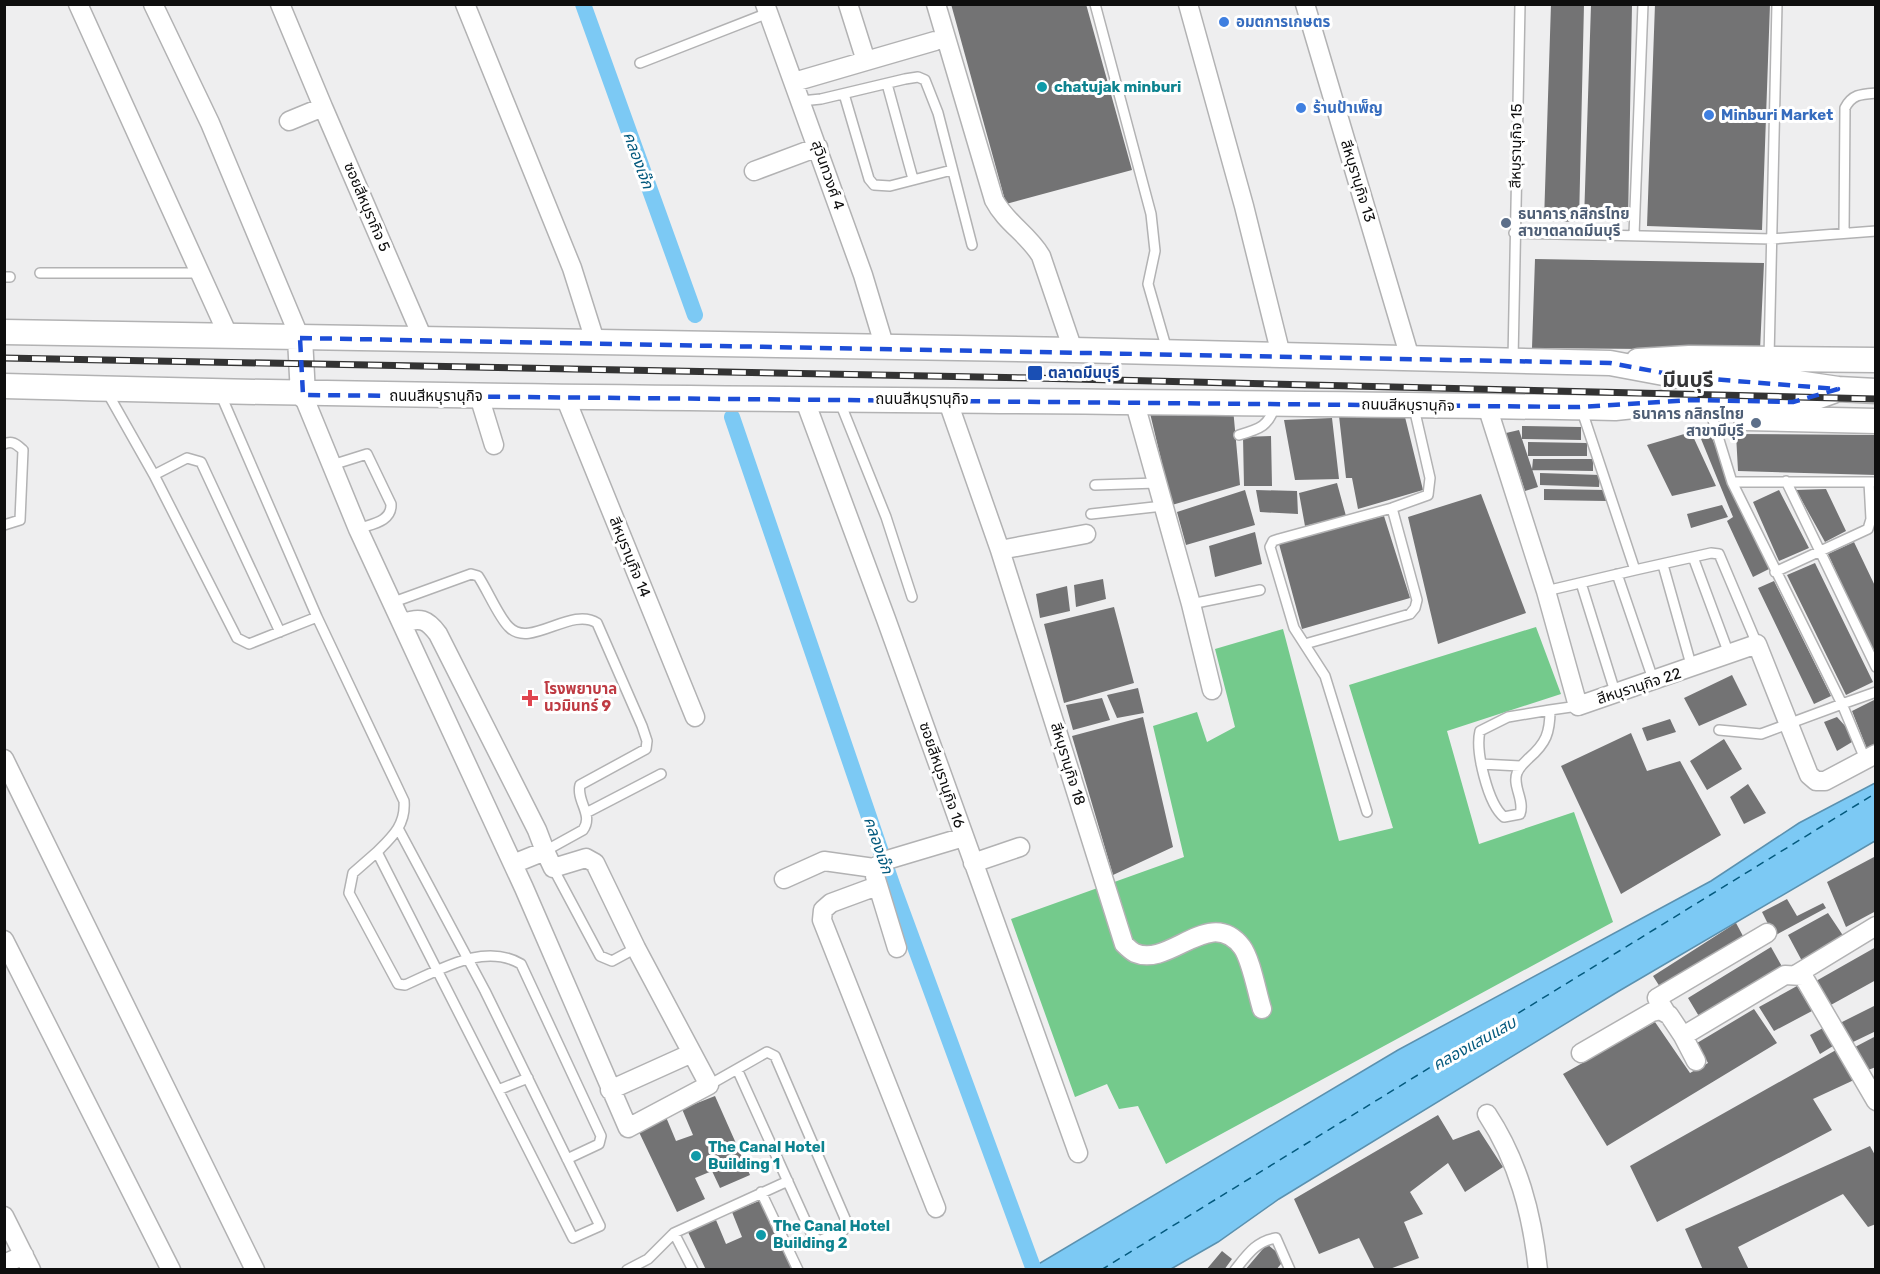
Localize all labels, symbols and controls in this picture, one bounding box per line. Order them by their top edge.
place label: อมตการเกษตร [1236,13,1330,31]
marker: อมตการเกษตร [1217,15,1231,29]
place label: chatujak minburi [1054,78,1181,96]
marker: chatujak minburi [1035,80,1049,94]
place label: ร้านป้าเพ็ญ [1313,99,1383,117]
marker: ร้านป้าเพ็ญ [1294,101,1308,115]
street label: สีหบุรานุกิจ 15 [1506,103,1526,189]
place label: Minburi Market [1721,106,1833,124]
marker: Minburi Market [1702,108,1716,122]
water label: คลองเจ๊ก [619,129,658,193]
street label: สุวินทวงศ์ 4 [808,138,848,212]
street label: สีหบุรานุกิจ 13 [1337,138,1379,224]
street label: ซอยสีหบุรากิจ 5 [340,160,394,254]
place label: ธนาคาร กสิกรไทย สาขาตลาดมีนบุรี [1518,205,1630,240]
marker: ธนาคาร กสิกรไทย สาขาตลาดมีนบุรี [1499,216,1513,230]
marker: ตลาดมีนบุรี [1026,364,1044,382]
place label: ตลาดมีนบุรี [1048,364,1120,382]
district label: มีนบุรี [1662,367,1714,393]
street label: ถนนสีหบุรานุกิจ [389,387,483,405]
street label: ถนนสีหบุรานุกิจ [875,390,969,408]
street label: ถนนสีหบุรานุกิจ [1361,395,1455,415]
place label: ธนาคาร กสิกรไทย สาขามีบุรี [1633,405,1744,440]
marker: ธนาคาร กสิกรไทย สาขามีบุรี [1749,416,1763,430]
street label: สีหบุรานุกิจ 14 [606,514,654,600]
street label: สีหบุรานุกิจ 22 [1595,664,1683,708]
place label: โรงพยาบาล นวมินทร์ 9 [544,680,617,715]
marker: โรงพยาบาล นวมินทร์ 9 [521,689,539,707]
street label: ซอยสีหบุรานุกิจ 16 [915,720,969,830]
street label: สีหบุรานุกิจ 18 [1047,720,1089,808]
water label: คลองเจ๊ก [860,814,898,878]
water label: คลองแสนแสบ [1429,1012,1520,1074]
place label: The Canal Hotel Building 1 [708,1138,825,1173]
marker: The Canal Hotel Building 1 [689,1149,703,1163]
place label: The Canal Hotel Building 2 [773,1217,890,1252]
marker: The Canal Hotel Building 2 [754,1228,768,1242]

